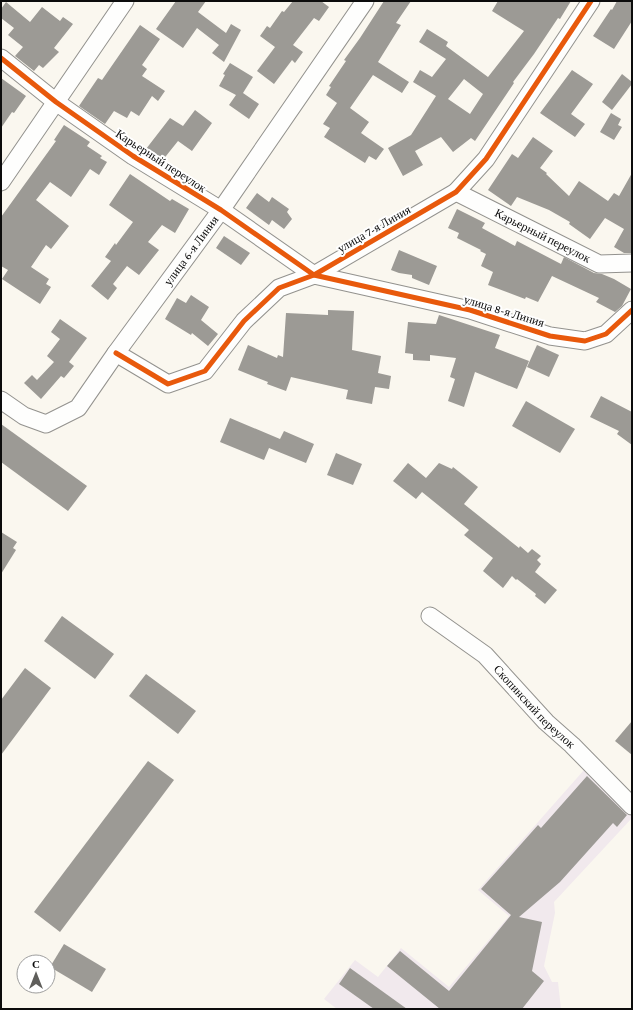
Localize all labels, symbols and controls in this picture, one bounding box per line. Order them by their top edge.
street label: Карьерный переулок [113,126,209,196]
street label: улица 7-я Линия [335,202,414,256]
street label: Карьерный переулок [492,206,593,266]
street label: улица 6-я Линия [161,213,222,288]
street label: улица 8-я Линия [462,292,546,330]
street label: Скопинский переулок [491,662,578,751]
north arrow [16,954,56,994]
text: С [32,958,40,970]

